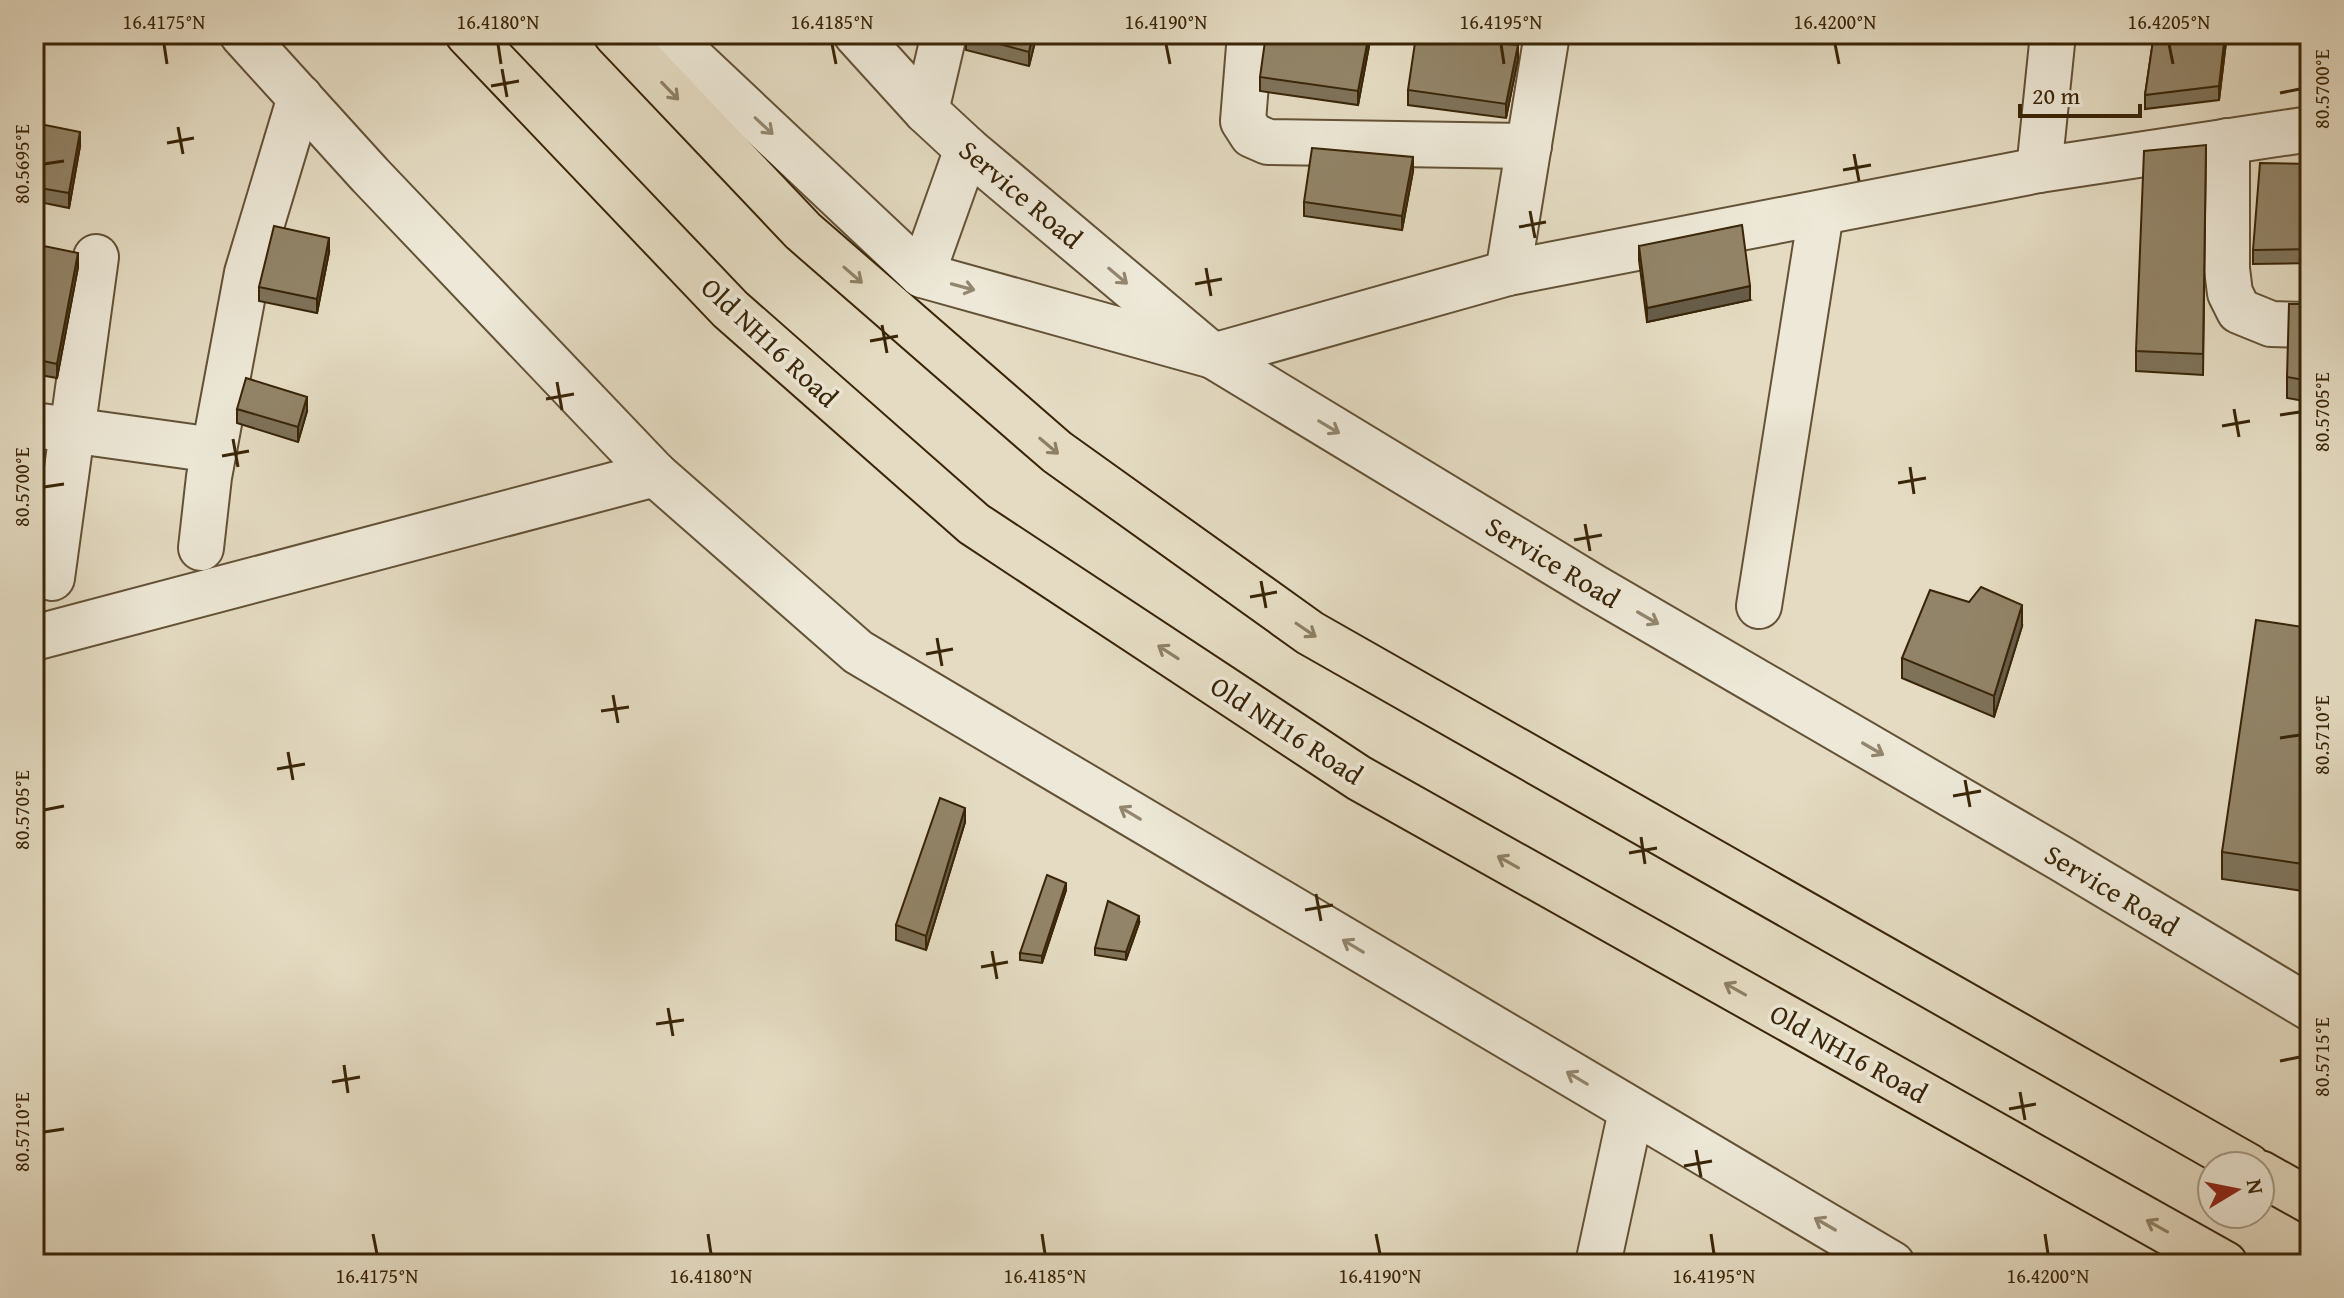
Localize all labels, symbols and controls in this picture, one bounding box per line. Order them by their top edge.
text: 16.4175°N [123,7,205,36]
text: 16.4180°N [457,7,539,36]
text: 16.4185°N [791,7,873,36]
text: 16.4190°N [1125,7,1207,36]
text: 16.4195°N [1460,7,1542,36]
text: 16.4200°N [1794,7,1876,36]
text: 16.4205°N [2128,7,2210,36]
text: 80.5700°E [2307,49,2336,129]
scale bar [2020,68,2140,118]
text: 20 m [2032,78,2080,113]
one-way arrow [660,80,678,100]
one-way arrow [753,116,773,135]
text: 80.5695°E [7,124,36,204]
street label: Service Road [951,130,1092,258]
one-way arrow [843,265,863,283]
street label: Old NH16 Road [693,267,848,416]
one-way arrow [1108,267,1128,285]
one-way arrow [949,280,975,295]
text: 80.5705°E [2307,372,2336,452]
one-way arrow [1317,419,1340,435]
one-way arrow [1038,436,1059,454]
text: 80.5700°E [7,447,36,527]
street label: Service Road [1478,505,1628,618]
one-way arrow [1636,611,1659,627]
one-way arrow [1294,621,1316,638]
one-way arrow [1157,643,1180,659]
street label: Old NH16 Road [1203,665,1372,794]
text: 80.5710°E [2307,695,2336,775]
one-way arrow [1861,741,1884,757]
text: 80.5705°E [7,770,36,850]
one-way arrow [1119,805,1142,821]
street label: Service Road [2037,833,2187,946]
one-way arrow [1497,853,1521,869]
one-way arrow [1342,937,1365,953]
one-way arrow [1724,981,1747,997]
street label: Old NH16 Road [1763,992,1936,1113]
text: 80.5715°E [2307,1017,2336,1097]
one-way arrow [1566,1070,1589,1086]
text: 80.5710°E [7,1092,36,1172]
north arrow [2196,1150,2276,1230]
text: N [2239,1177,2273,1197]
one-way arrow [1814,1216,1837,1232]
one-way arrow [2146,1218,2169,1234]
text: 16.4175°N [336,1261,418,1290]
text: 16.4180°N [670,1261,752,1290]
text: 16.4185°N [1004,1261,1086,1290]
text: 16.4190°N [1339,1261,1421,1290]
text: 16.4195°N [1673,1261,1755,1290]
text: 16.4200°N [2007,1261,2089,1290]

